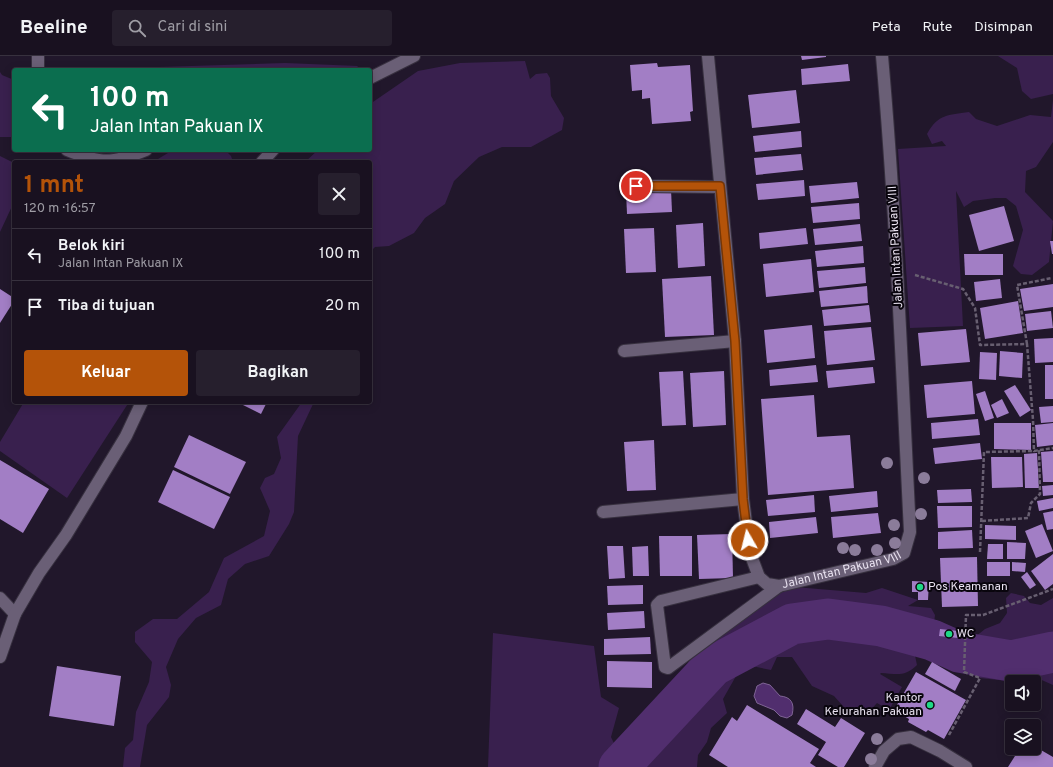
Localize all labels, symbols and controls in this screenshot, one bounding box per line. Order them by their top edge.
search box [112,10,392,46]
text: Beeline [20,16,88,40]
icon: search [126,17,148,39]
text: Cari di sini [158,18,227,37]
text: Peta [872,19,901,36]
text: Rute [923,19,952,36]
text: Disimpan [974,19,1033,36]
text: 100 m [90,81,170,117]
icon: left [24,84,76,136]
text: Jalan Intan Pakuan IX [90,116,264,139]
pin [619,169,653,203]
text: 1 mnt [24,171,84,201]
button: close [318,173,360,215]
icon: arrive [625,175,647,197]
street label: Jalan Intan Pakuan VIII [885,185,907,309]
text: 120 m · 16:57 [24,201,96,217]
text: Belok kiri [58,237,125,256]
icon: left [24,244,46,266]
text: 100 m [319,245,360,264]
text: Jalan Intan Pakuan IX [58,256,183,272]
icon: arrive [24,296,46,318]
text: Tiba di tujuan [58,297,155,316]
text: 20 m [325,297,360,316]
button: Keluar [24,350,188,396]
button: Bagikan [196,350,360,396]
position arrow [727,519,769,561]
street label: Jalan Intan Pakuan VIII [780,548,905,593]
place label: Pos Keamanan [928,579,1008,595]
marker: Pos Keamanan [915,582,925,592]
place label: WC [957,626,975,642]
marker: WC [944,629,954,639]
map controls [1005,675,1041,755]
button: sound [1005,675,1041,711]
place label: Kantor Kelurahan Pakuan [824,690,922,720]
marker: Kantor Kelurahan Pakuan [925,700,935,710]
button: layers [1005,719,1041,755]

